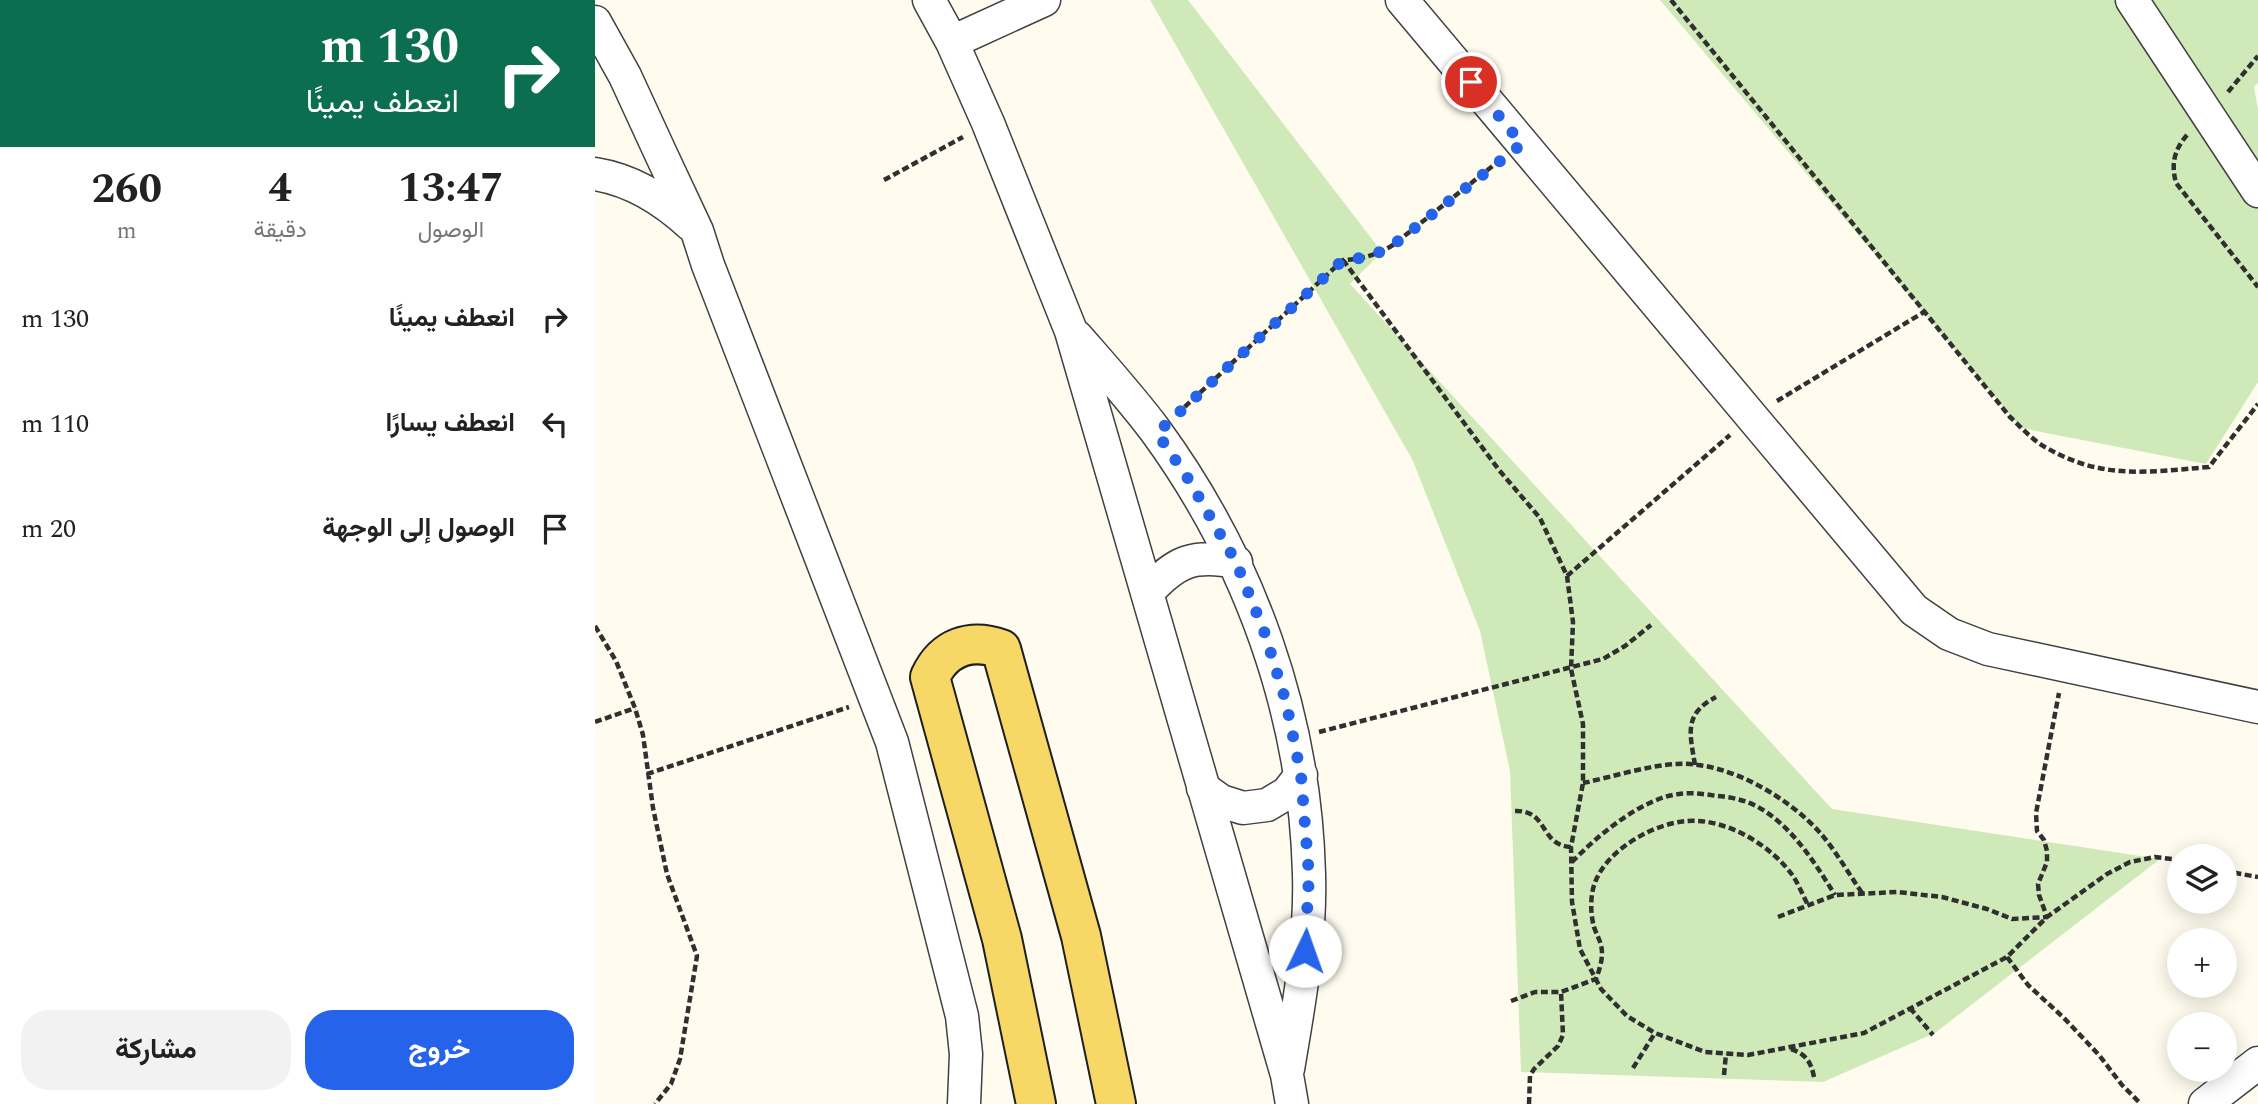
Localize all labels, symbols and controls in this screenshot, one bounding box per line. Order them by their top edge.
text: 130 m [320,10,459,85]
icon: right [483,28,574,119]
pin [1441,52,1501,112]
icon: arrive [1452,63,1490,101]
text: انعطف يمينًا [306,78,459,127]
text: 4 [268,157,292,220]
text: 13:47 [398,157,504,220]
text: 260 [91,158,162,221]
text: دقيقة [253,213,307,248]
text: الوصول [418,213,484,248]
text: m [117,214,137,249]
text: انعطف يمينًا [389,298,515,338]
text: 130 m [21,299,89,339]
icon: right [536,300,574,338]
text: انعطف يسارًا [385,403,515,443]
text: 110 m [21,404,89,444]
icon: left [536,405,574,443]
text: الوصول إلى الوجهة [322,508,515,548]
text: 20 m [21,509,76,549]
icon: arrive [536,510,574,548]
map controls [2167,844,2237,1082]
button: layers [2167,844,2237,914]
position arrow [1268,914,1342,988]
button: + [2167,928,2237,998]
button: مشاركة [21,1010,291,1090]
button: خروج [305,1010,574,1090]
button: − [2167,1012,2237,1082]

